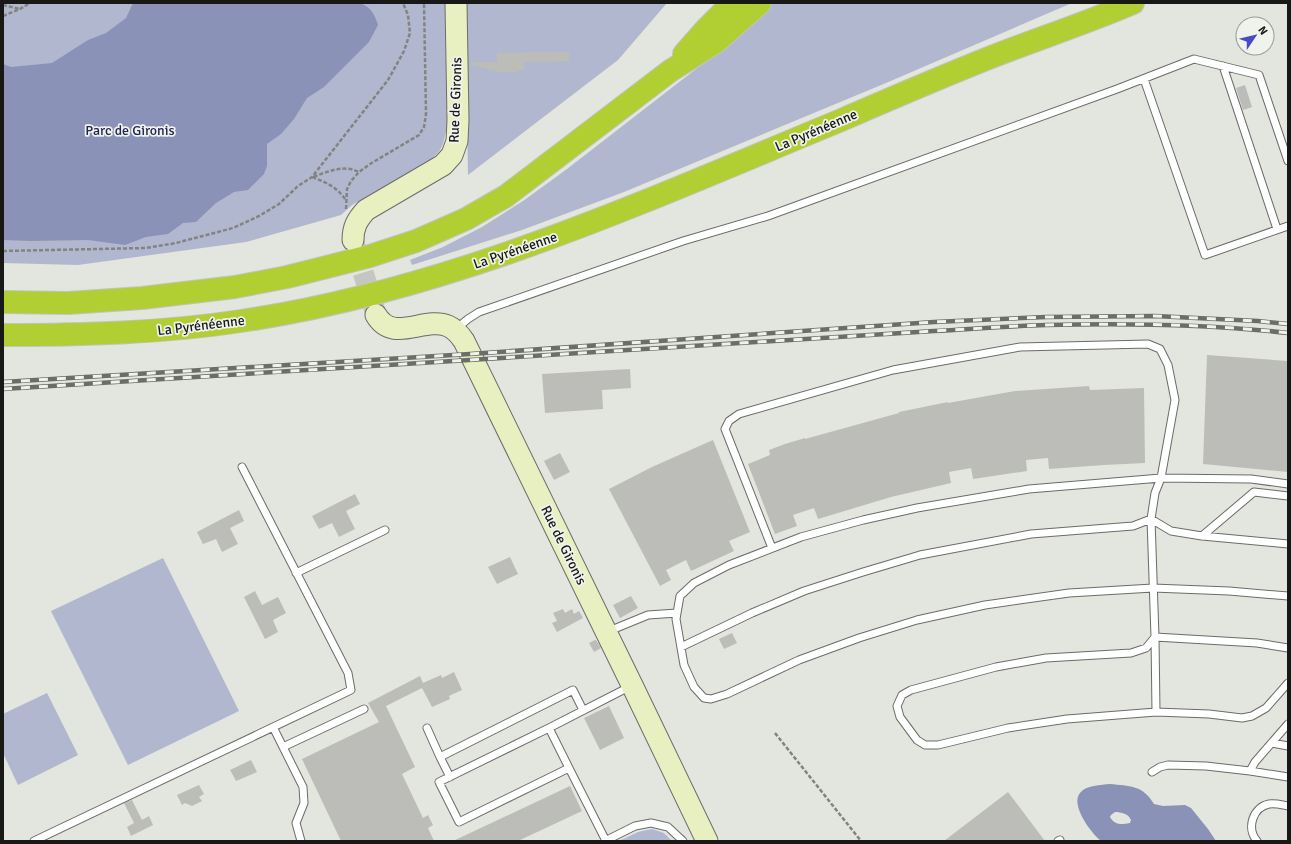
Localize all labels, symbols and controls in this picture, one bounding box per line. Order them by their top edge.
north arrow [1235,16,1275,56]
text: N [1255,24,1270,37]
street label: Rue de Gironis [446,57,465,143]
street label: La Pyrénéenne [773,106,860,155]
park label: Parc de Gironis [85,122,175,139]
street label: La Pyrénéenne [471,228,559,273]
street label: La Pyrénéenne [157,312,246,339]
street label: Rue de Gironis [537,503,590,588]

